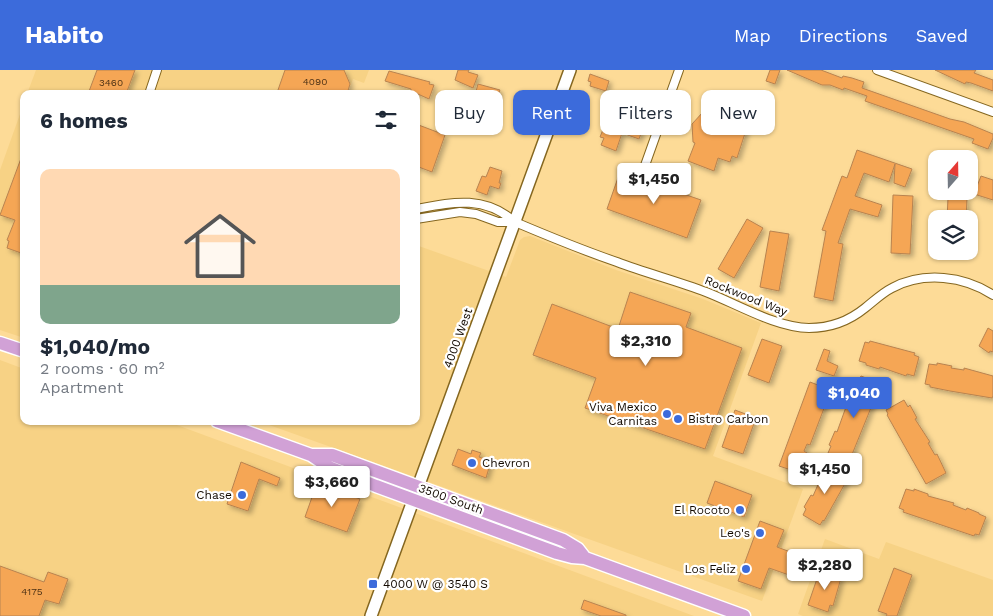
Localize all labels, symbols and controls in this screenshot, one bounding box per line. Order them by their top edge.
text: Habito [25,21,104,49]
text: Map [734,25,771,46]
text: Directions [799,25,888,46]
text: Saved [916,25,968,46]
house number: 4090 [303,76,327,87]
house number: 3460 [99,77,123,88]
chip: Buy [435,90,503,135]
chip: Rent [513,90,590,135]
chip: Filters [600,90,691,135]
chip: New [701,90,775,135]
icon: filters [372,106,400,134]
text: 6 homes [40,108,128,133]
north arrow [928,150,978,200]
map controls [928,150,978,260]
pin: $1,450 [613,162,695,205]
text: $1,450 [628,169,680,188]
icon: home [175,201,265,291]
button: layers [928,210,978,260]
street label: Rockwood Way [703,273,790,319]
street label: 4000 West [441,306,475,370]
pin: $2,310 [605,324,687,367]
text: $2,310 [620,331,672,350]
text: $1,040/mo [40,334,150,359]
text: 2 rooms · 60 m² [40,359,165,378]
pin: $1,040 [813,376,895,419]
text: Apartment [40,378,123,397]
text: $1,040 [828,383,880,402]
place label: Viva Mexico Carnitas [589,400,657,428]
marker: Viva Mexico Carnitas [661,408,673,420]
place label: Bistro Carbon [688,412,768,426]
marker: Bistro Carbon [672,413,684,425]
pin: $1,450 [784,452,866,495]
place label: Chevron [482,456,530,470]
marker: Chevron [466,457,478,469]
text: $1,450 [799,459,851,478]
pin: $3,660 [291,466,373,508]
text: $3,660 [305,472,359,491]
street label: 3500 South [417,481,485,517]
place label: Chase [196,488,232,502]
marker: Chase [236,489,248,501]
place label: El Rocoto [674,503,730,517]
marker: El Rocoto [734,504,746,516]
place label: Leo's [720,526,750,540]
marker: Leo's [754,527,766,539]
pin: $2,280 [784,548,866,591]
text: $2,280 [798,555,852,574]
place label: Los Feliz [685,562,736,576]
marker: Los Feliz [740,563,752,575]
place label: 4000 W @ 3540 S [383,577,488,591]
marker: 4000 W @ 3540 S [367,578,379,590]
house number: 4175 [21,586,43,597]

